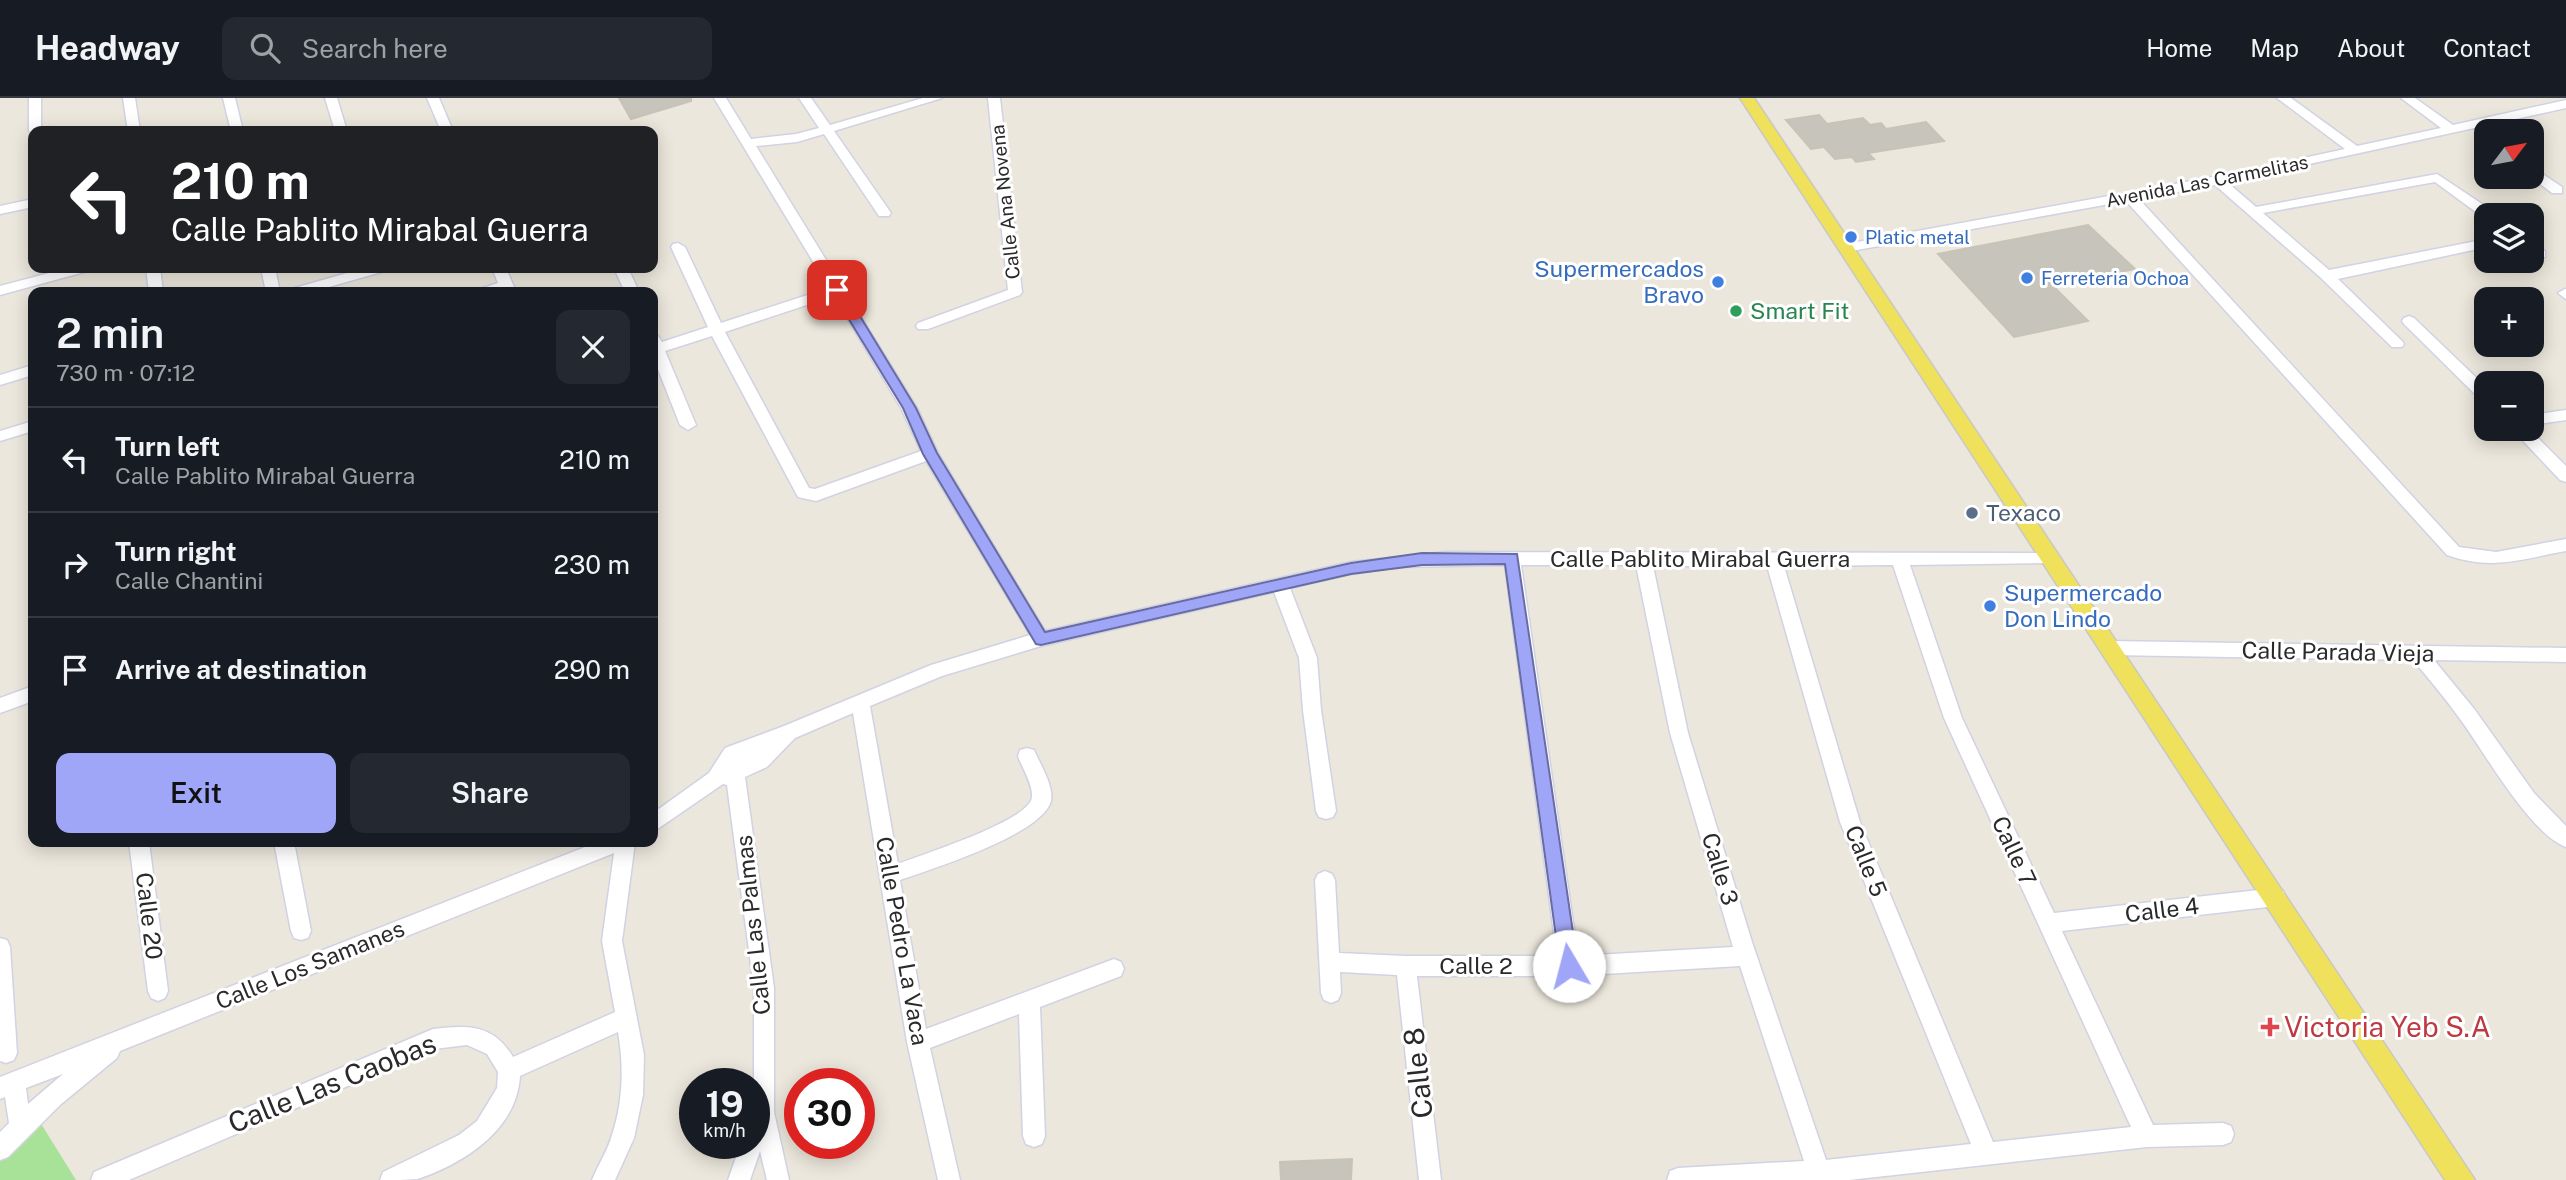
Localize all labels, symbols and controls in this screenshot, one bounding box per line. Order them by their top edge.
search box [222,17,712,80]
text: Headway [35,29,180,67]
icon: search [246,29,284,67]
text: Search here [302,33,448,64]
text: Home [2146,34,2212,62]
text: Map [2250,34,2299,62]
text: About [2337,34,2405,62]
text: Contact [2443,34,2531,62]
north arrow [2474,119,2544,189]
map controls [2474,119,2544,441]
street label: Calle Ana Novena [986,124,1024,280]
street label: Avenida Las Carmelitas [2104,151,2310,211]
text: 210 m [171,152,310,210]
icon: left [56,154,147,245]
button: layers [2474,203,2544,273]
text: Calle Pablito Mirabal Guerra [171,211,589,248]
place label: Platic metal [1865,226,1970,248]
marker: Platic metal [1843,229,1859,245]
place label: Supermercados Bravo [1534,255,1704,308]
pin [807,260,867,320]
place label: Ferreteria Ochoa [2041,267,2189,289]
marker: Ferreteria Ochoa [2019,270,2035,286]
icon: arrive [818,271,856,309]
marker: Supermercados Bravo [1710,274,1726,290]
button: + [2474,287,2544,357]
place label: Smart Fit [1750,297,1849,324]
marker: Smart Fit [1728,303,1744,319]
text: 2 min [56,308,164,357]
button: close [556,310,630,384]
text: 730 m · 07:12 [56,359,195,386]
button: − [2474,371,2544,441]
text: Turn left [115,431,220,462]
icon: left [56,441,94,479]
text: 210 m [559,444,630,475]
text: Calle Pablito Mirabal Guerra [115,462,415,489]
place label: Texaco [1986,499,2061,526]
marker: Texaco [1964,505,1980,521]
text: Turn right [115,536,237,567]
street label: Calle Pablito Mirabal Guerra [1550,545,1850,572]
icon: right [56,546,94,584]
text: 230 m [554,549,630,580]
text: Calle Chantini [115,567,263,594]
place label: Supermercado Don Lindo [2004,579,2162,632]
marker: Supermercado Don Lindo [1982,598,1998,614]
street label: Calle Parada Vieja [2241,636,2435,667]
icon: arrive [56,651,94,689]
text: Arrive at destination [115,654,367,685]
text: 290 m [554,654,630,685]
button: Exit [56,753,336,833]
button: Share [350,753,630,833]
street label: Calle 7 [1987,812,2042,890]
street label: Calle 5 [1840,821,1893,900]
street label: Calle 3 [1697,829,1744,908]
street label: Calle Las Palmas [730,834,775,1016]
street label: Calle Pedro La Vaca [871,834,934,1047]
street label: Calle 20 [131,871,168,961]
street label: Calle 4 [2123,892,2200,927]
street label: Calle Los Samanes [211,914,408,1015]
position arrow [1532,929,1606,1003]
street label: Calle 2 [1439,952,1513,979]
place label: Victoria Yeb S.A [2284,1010,2491,1043]
marker: Victoria Yeb S.A [2262,1019,2278,1035]
street label: Calle Las Caobas [223,1026,441,1139]
street label: Calle 8 [1396,1026,1439,1120]
speed limit sign: 30 [784,1068,875,1159]
text: 19 [705,1084,744,1125]
text: km/h [703,1120,746,1141]

